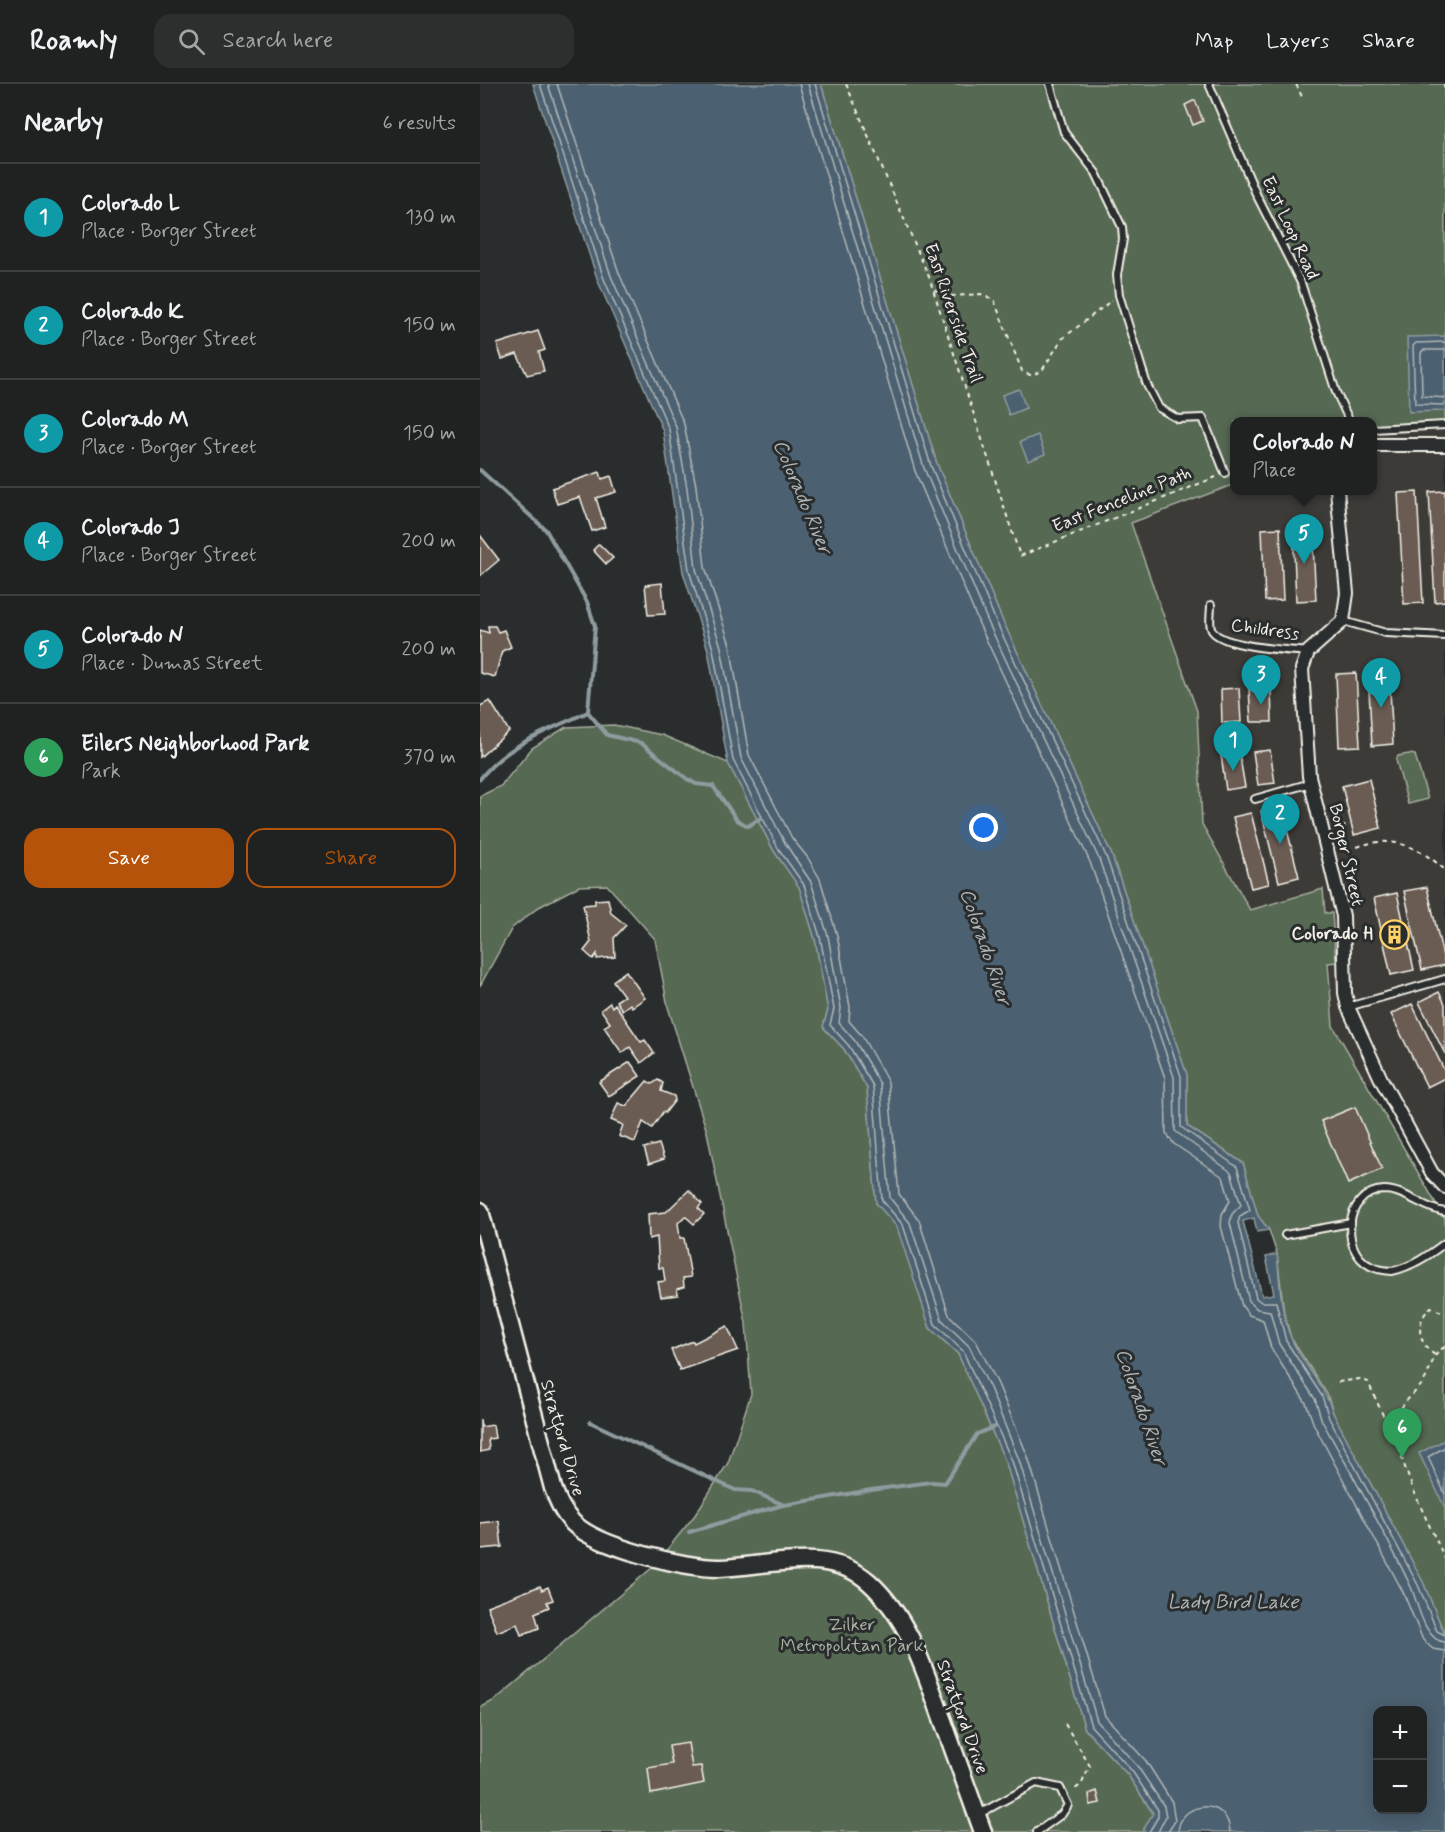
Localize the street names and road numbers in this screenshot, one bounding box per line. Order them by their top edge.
street label: East Loop Road [1255,172,1325,284]
street label: East Riverside Trail [918,240,988,386]
street label: East Fenceline Path [1049,461,1195,539]
street label: Childress [1229,613,1301,647]
street label: Borger Street [1322,801,1370,909]
street label: Stratford Drive [532,1377,590,1499]
street label: Stratford Drive [928,1657,994,1778]

